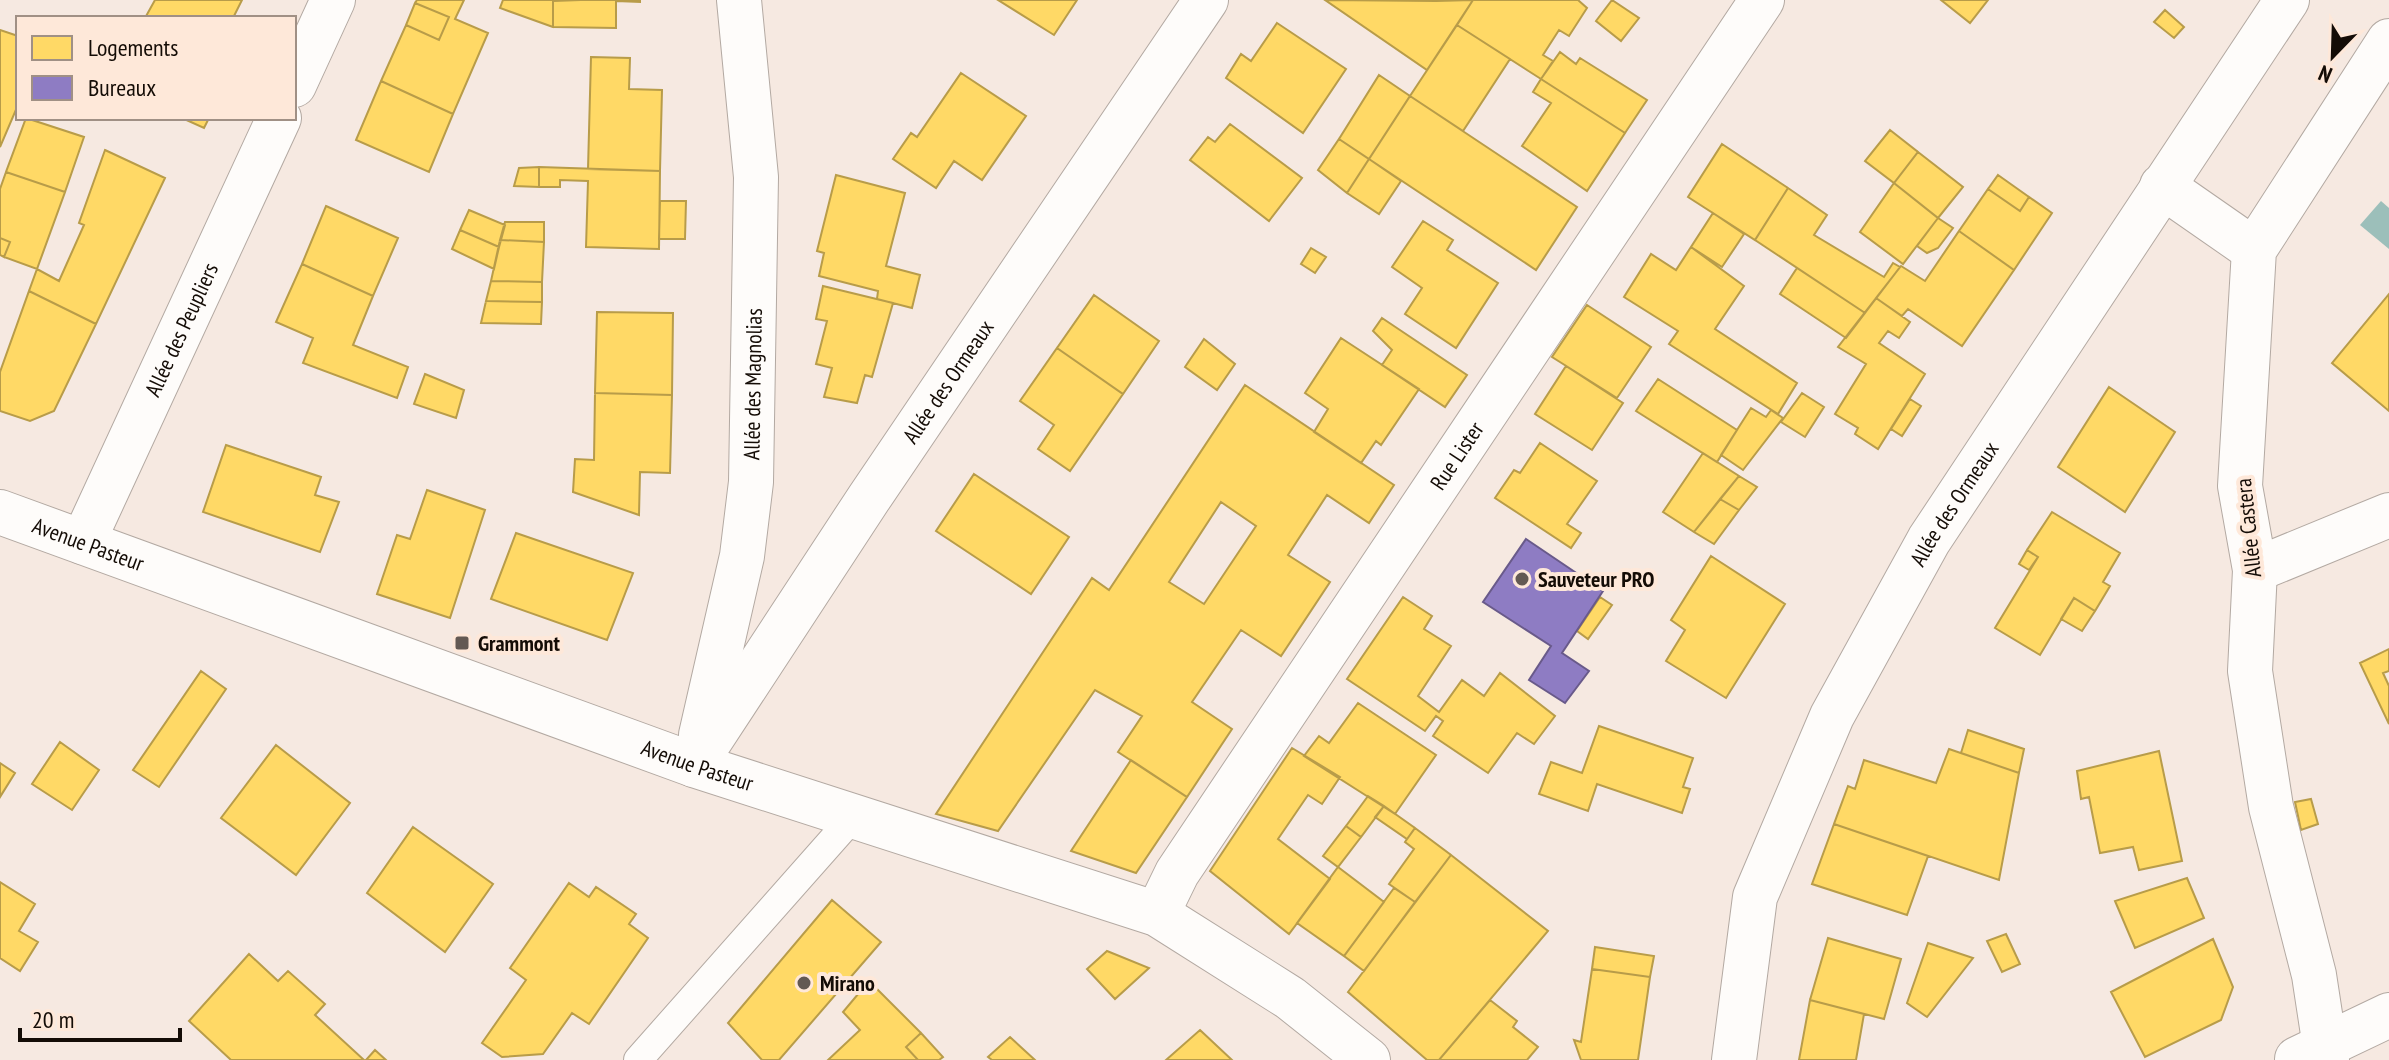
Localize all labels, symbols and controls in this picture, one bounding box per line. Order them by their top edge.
legend [16,16,296,120]
north arrow [2293,16,2373,96]
text: Logements [88,32,178,63]
text: N [2314,59,2336,90]
text: Bureaux [88,72,156,103]
street label: Allée des Peupliers [138,258,224,401]
street label: Allée des Magnolias [737,308,768,460]
street label: Allée des Ormeaux [896,314,1000,449]
street label: Rue Lister [1424,416,1490,495]
street label: Allée des Ormeaux [1903,436,2005,571]
street label: Allée Castera [2229,477,2267,579]
street label: Avenue Pasteur [29,511,148,577]
place label: Sauveteur PRO [1538,565,1654,593]
marker: Sauveteur PRO [1513,570,1531,588]
place label: Grammont [478,629,560,657]
marker: Grammont [453,634,471,652]
street label: Avenue Pasteur [638,733,757,797]
place label: Mirano [820,969,875,997]
marker: Mirano [795,974,813,992]
scale bar [20,992,180,1042]
text: 20 m [32,1004,74,1035]

